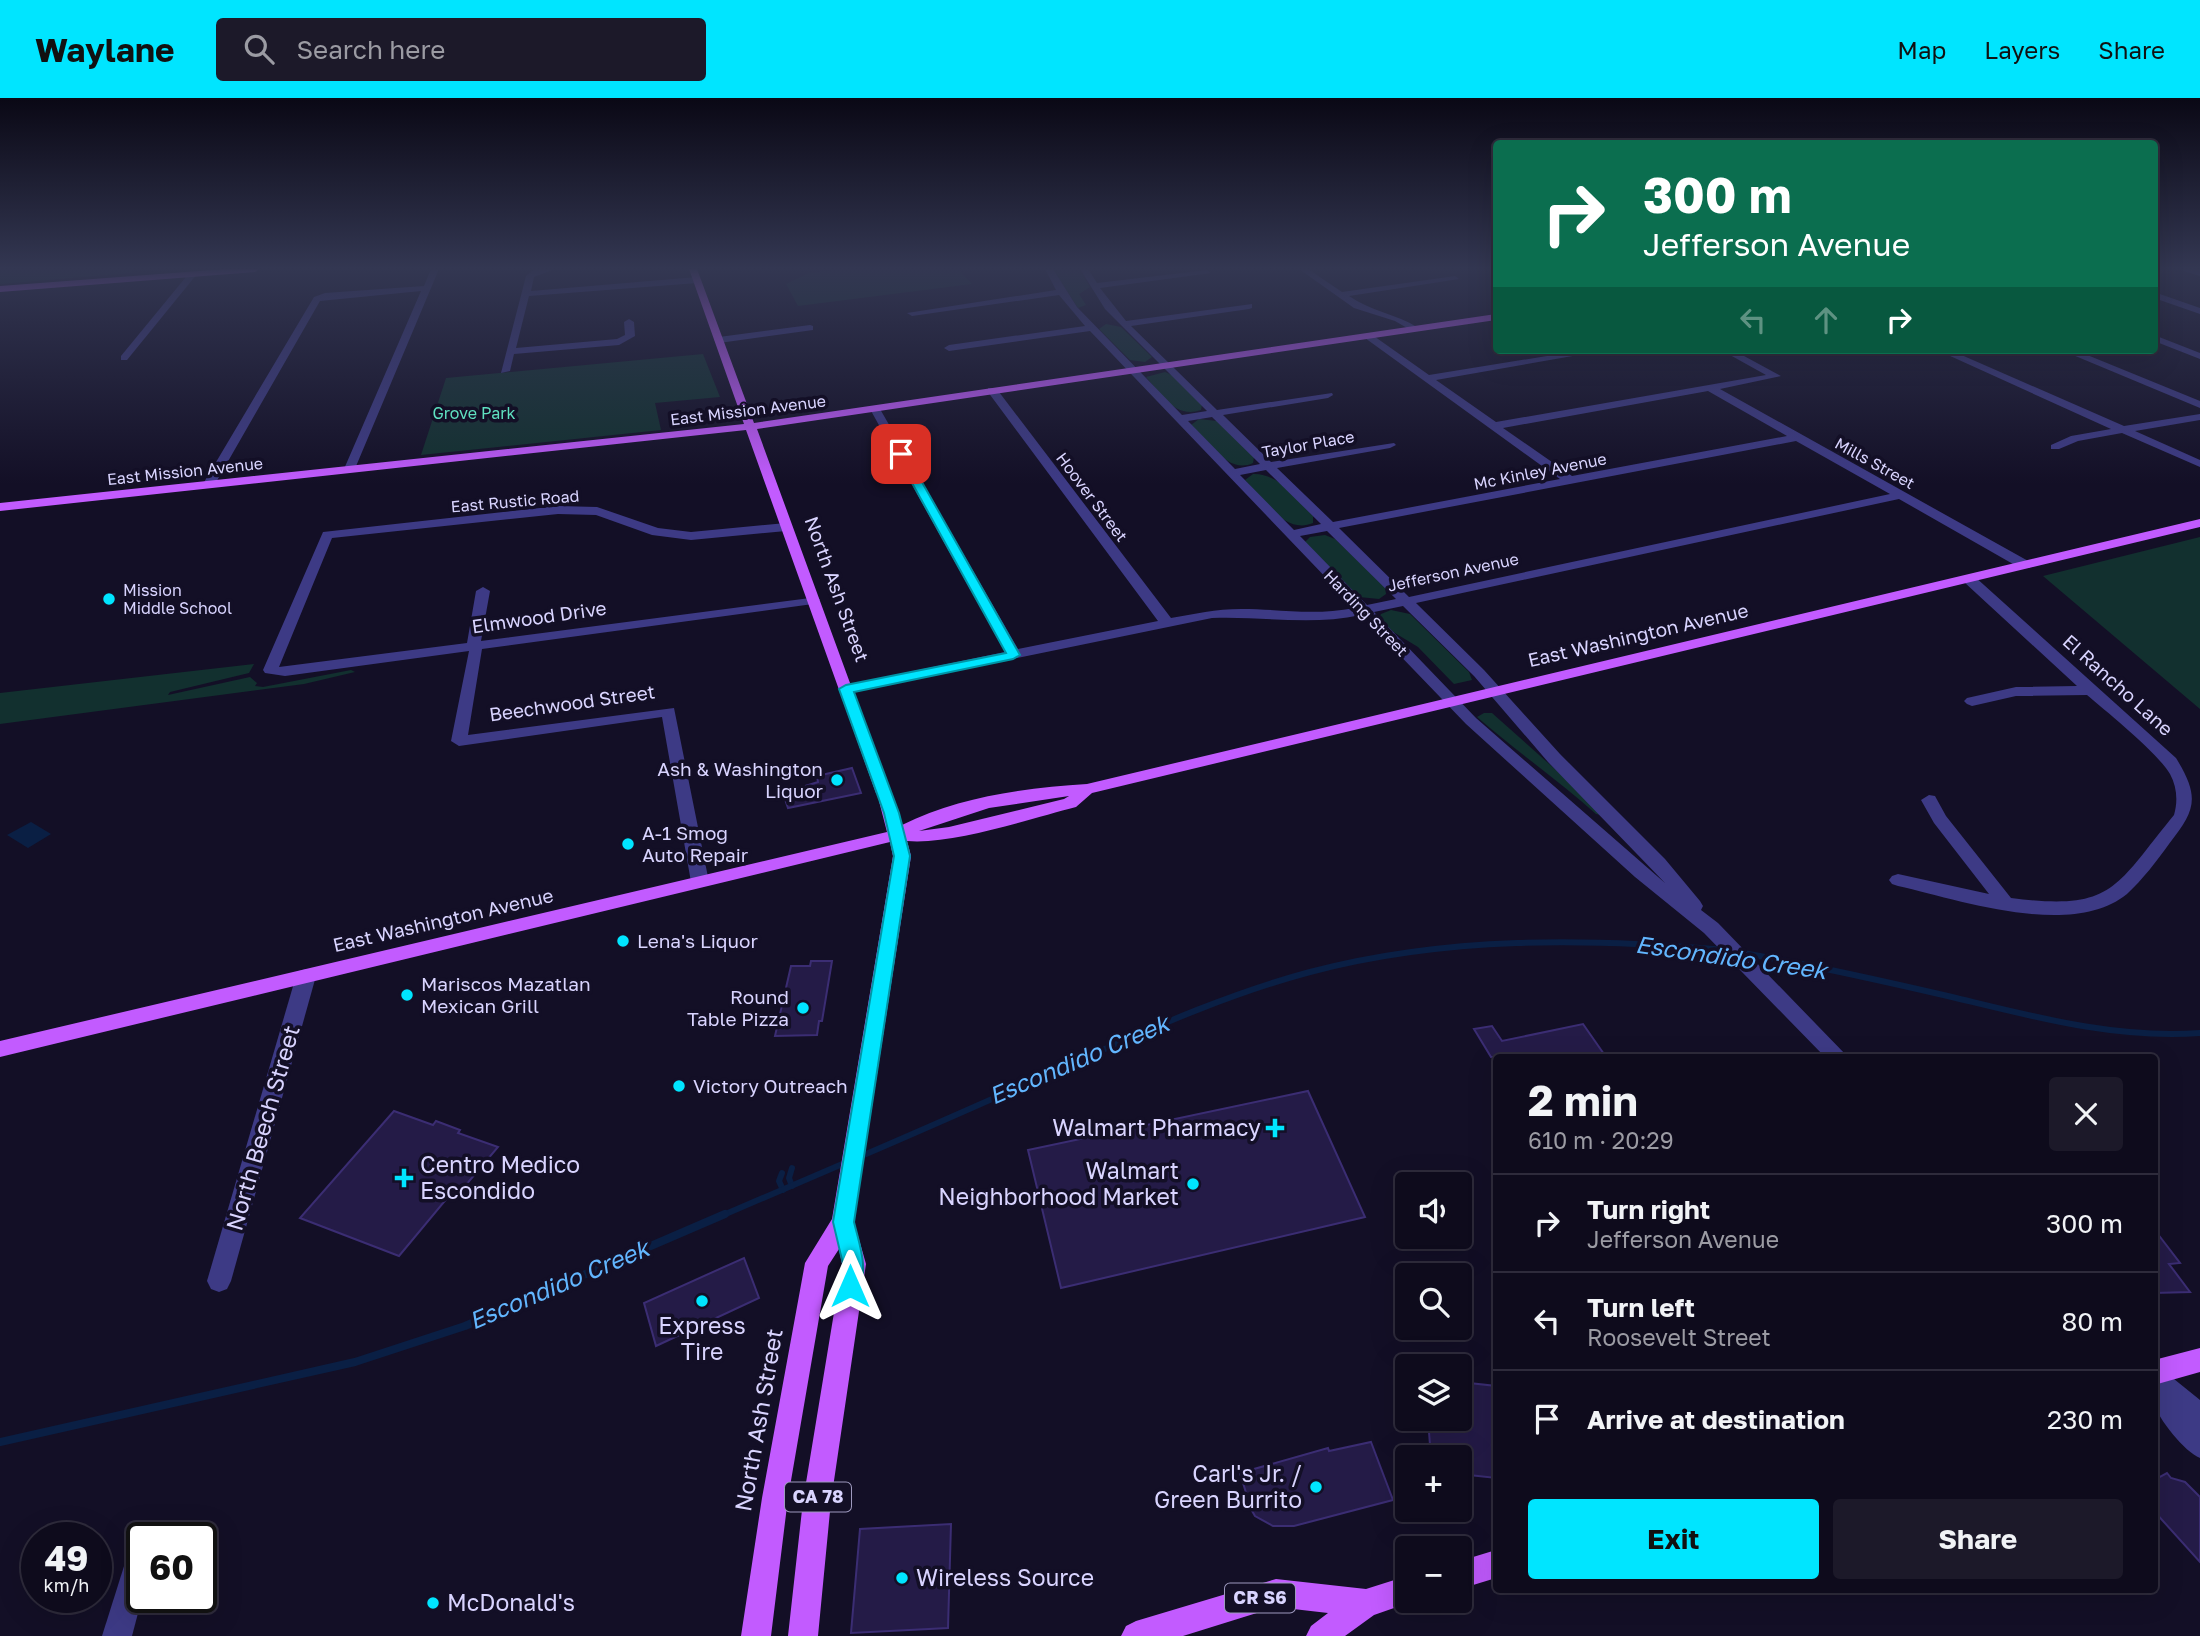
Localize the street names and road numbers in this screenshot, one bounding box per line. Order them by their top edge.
street label: East Mission Avenue [669,391,827,429]
street label: Taylor Place [1260,426,1356,462]
street label: Mills Street [1832,433,1918,493]
street label: Hoover Street [1052,448,1132,546]
street label: Mc Kinley Avenue [1472,448,1608,494]
street label: East Mission Avenue [106,453,264,489]
street label: East Rustic Road [450,485,580,517]
street label: North Ash Street [800,513,874,665]
street label: Jefferson Avenue [1386,548,1520,596]
street label: Harding Street [1320,566,1412,660]
street label: Elmwood Drive [470,596,608,637]
street label: East Washington Avenue [1525,598,1750,671]
street label: El Rancho Lane [2059,629,2178,740]
street label: Beechwood Street [487,679,656,726]
street label: East Washington Avenue [330,883,555,956]
street label: North Beech Street [219,1022,305,1234]
street label: North Ash Street [728,1326,788,1513]
road number: CA 78 [785,1482,851,1512]
road number: CR S6 [1225,1583,1295,1612]

